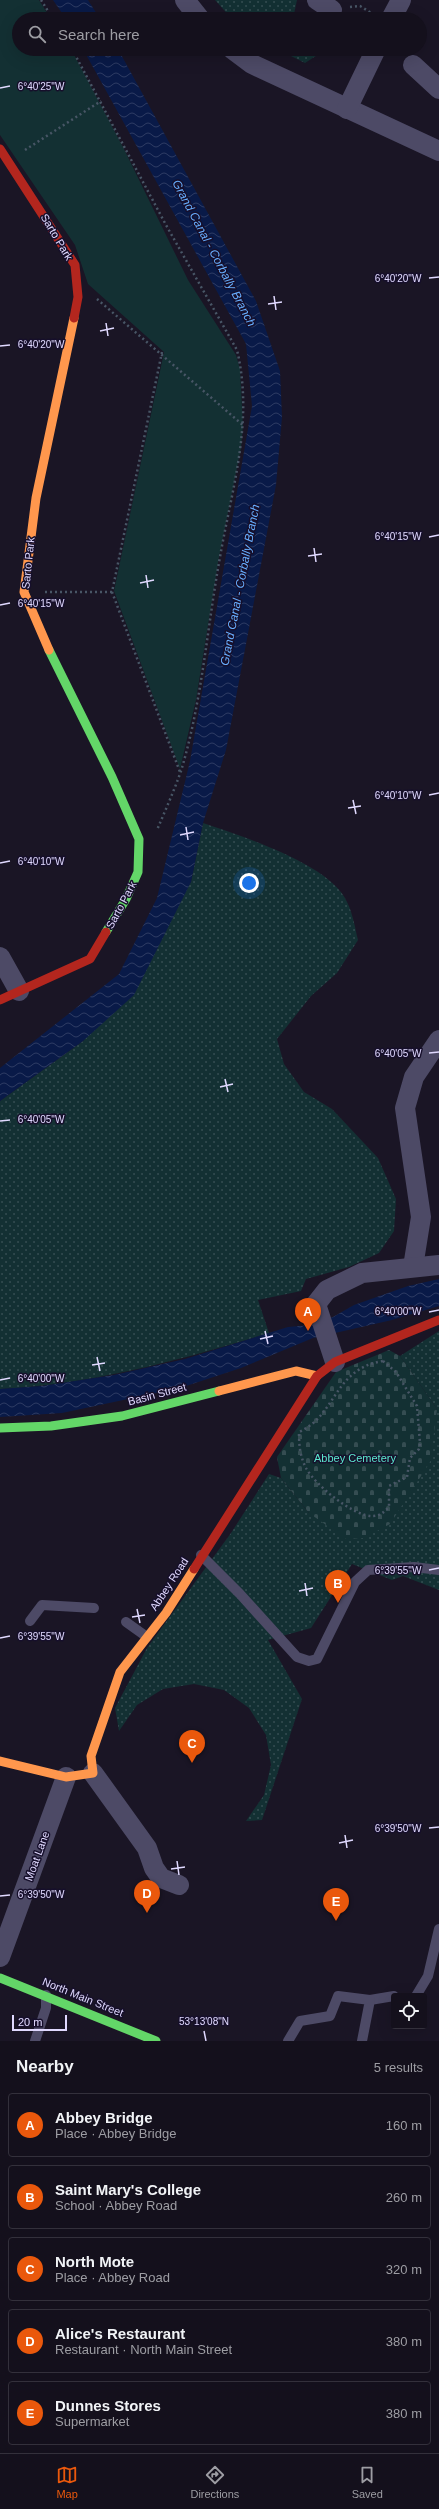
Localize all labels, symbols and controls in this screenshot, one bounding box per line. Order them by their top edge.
search box [12,12,427,56]
icon: search [26,23,48,45]
text: Search here [58,26,140,43]
text: 6°40'25"W [18,81,65,92]
water label: Grand Canal - Corbally Branch [169,177,259,329]
street label: Sarto Park [38,212,76,263]
text: 6°40'20"W [375,273,422,284]
text: 6°40'20"W [18,339,65,350]
water label: Grand Canal - Corbally Branch [217,503,263,667]
text: 6°40'15"W [375,531,422,542]
street label: Sarto Park [19,536,37,589]
text: 6°40'15"W [18,598,65,609]
text: 6°40'10"W [375,790,422,801]
text: 6°40'10"W [18,856,65,867]
your location [239,873,259,893]
street label: Sarto Park [104,879,139,931]
text: 6°40'05"W [375,1048,422,1059]
text: 6°40'05"W [18,1114,65,1125]
pin: A [295,1298,321,1331]
text: 6°40'00"W [375,1306,422,1317]
text: 6°40'00"W [18,1373,65,1384]
street label: Basin Street [127,1380,187,1408]
park label: Abbey Cemetery [314,1452,396,1464]
street label: Abbey Road [147,1555,191,1613]
text: 6°39'55"W [375,1565,422,1576]
pin: B [325,1570,351,1603]
text: 6°39'55"W [18,1631,65,1642]
pin: C [179,1730,205,1763]
text: 6°39'50"W [375,1823,422,1834]
street label: Moat Lane [22,1830,52,1882]
pin: D [134,1880,160,1913]
pin: E [323,1888,349,1921]
text: 6°39'50"W [18,1889,65,1900]
street label: North Main Street [41,1975,125,2019]
map controls [391,1993,427,2029]
button: locate [391,1993,427,2029]
scale bar [12,2013,67,2032]
text: 20 m [18,2016,42,2028]
text: 53°13'08"N [179,2016,229,2027]
text: Nearby [16,2057,74,2076]
text: 5 results [374,2060,423,2075]
text: Abbey Bridge [55,2109,153,2126]
text: A [25,2118,35,2133]
text: 160 m [386,2118,422,2133]
text: Place · Abbey Bridge [55,2126,176,2141]
text: Saint Mary's College [55,2181,201,2198]
text: B [25,2190,35,2205]
text: 260 m [386,2190,422,2205]
text: School · Abbey Road [55,2198,177,2213]
text: North Mote [55,2253,134,2270]
text: C [25,2262,35,2277]
text: 320 m [386,2262,422,2277]
text: Place · Abbey Road [55,2270,170,2285]
text: Alice's Restaurant [55,2325,185,2342]
text: D [25,2334,35,2349]
text: 380 m [386,2334,422,2349]
text: Restaurant · North Main Street [55,2342,232,2357]
text: Dunnes Stores [55,2397,161,2414]
text: E [26,2406,34,2421]
text: 380 m [386,2406,422,2421]
text: Supermarket [55,2414,129,2429]
tab: Map [56,2464,78,2500]
tab: Directions [190,2464,239,2500]
tab: Saved [352,2464,383,2500]

